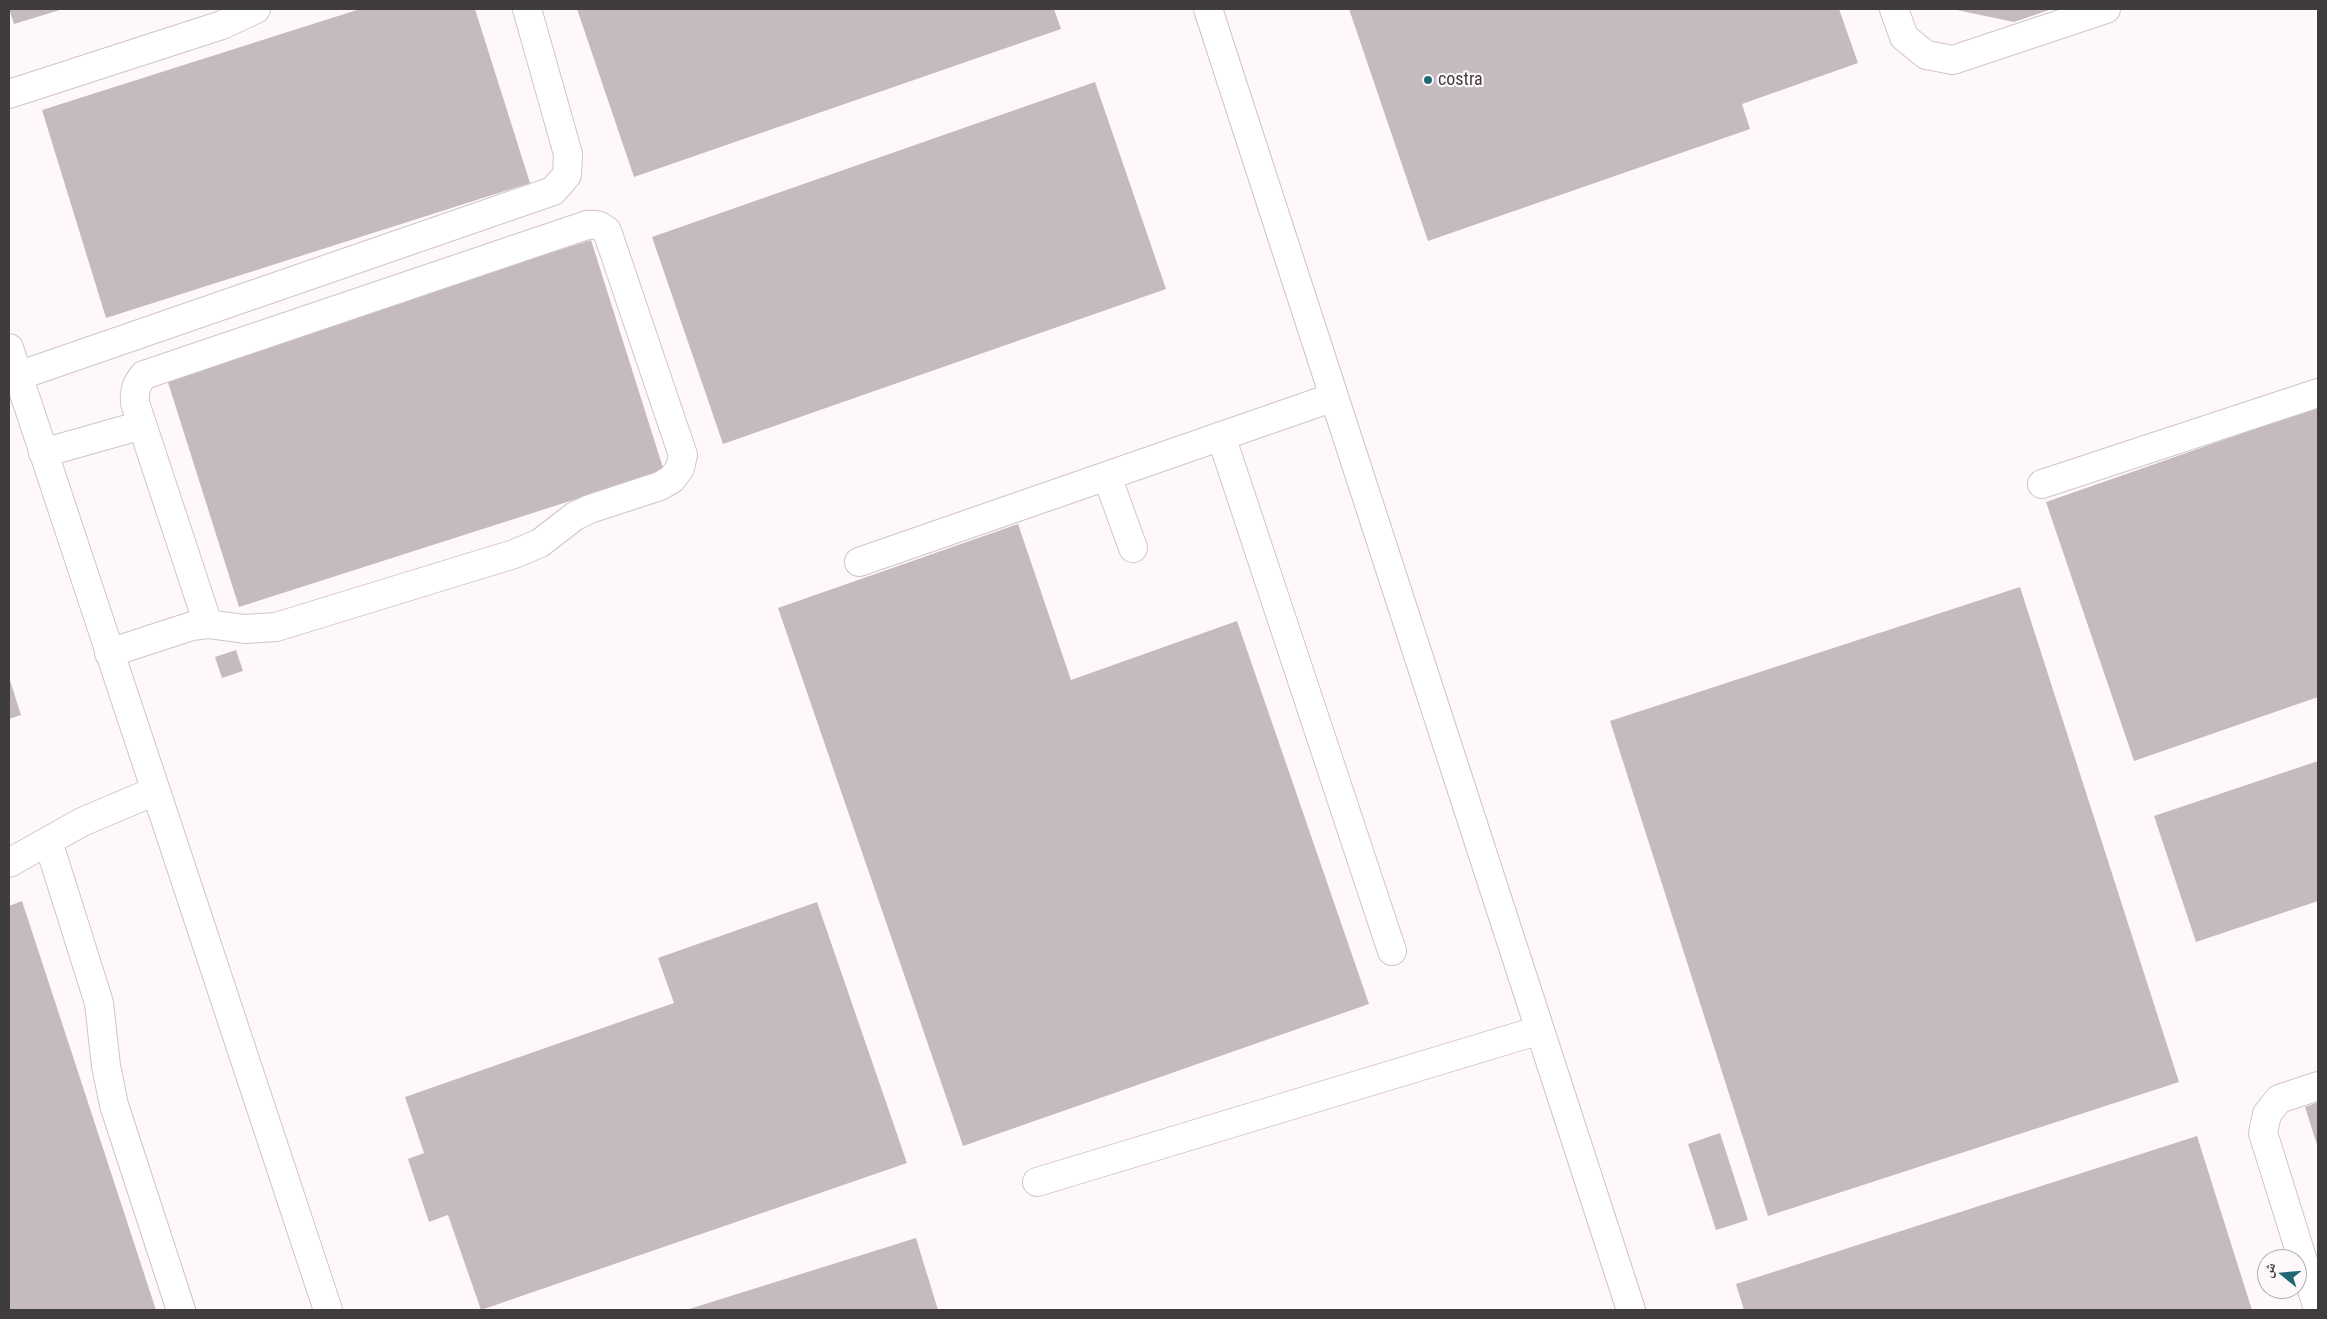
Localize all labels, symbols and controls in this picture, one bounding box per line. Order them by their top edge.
place label: costra [1438,69,1483,91]
marker: costra [1422,74,1434,86]
north arrow [2257,1249,2307,1299]
text: ش [2259,1260,2278,1279]

